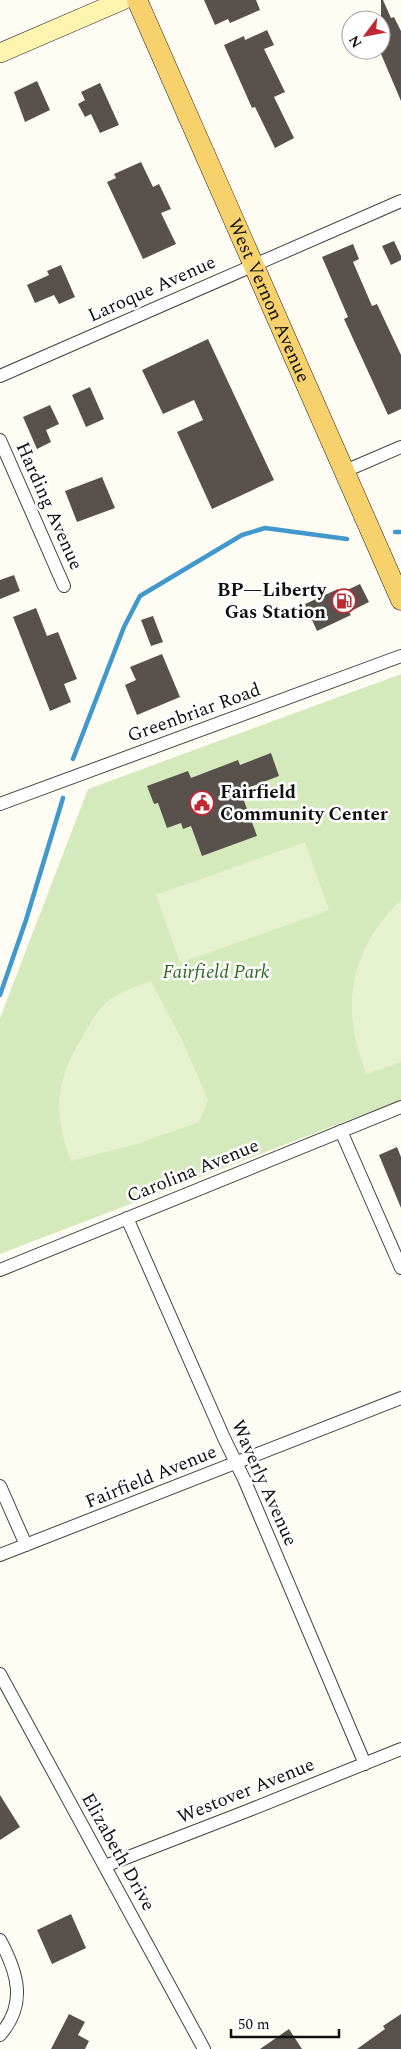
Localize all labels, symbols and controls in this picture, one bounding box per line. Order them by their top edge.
north arrow [341,10,391,60]
text: N [343,31,367,52]
street label: West Vernon Avenue [220,213,318,387]
street label: Laroque Avenue [83,248,221,330]
street label: Harding Avenue [8,437,90,575]
place label: BP—Liberty Gas Station [217,576,327,627]
fuel station icon: BP—Liberty Gas Station [331,588,357,614]
street label: Greenbriar Road [123,675,265,751]
place label: Fairfield Community Center [220,778,389,829]
public building icon: Fairfield Community Center [189,790,215,816]
park label: Fairfield Park [162,958,270,987]
street label: Carolina Avenue [123,1131,263,1211]
street label: Waverly Avenue [223,1415,305,1551]
street label: Fairfield Avenue [81,1437,221,1517]
street label: Westover Avenue [173,1750,319,1832]
street label: Elizabeth Drive [73,1788,163,1916]
scale bar [231,2006,338,2038]
text: 50 m [238,2013,270,2036]

